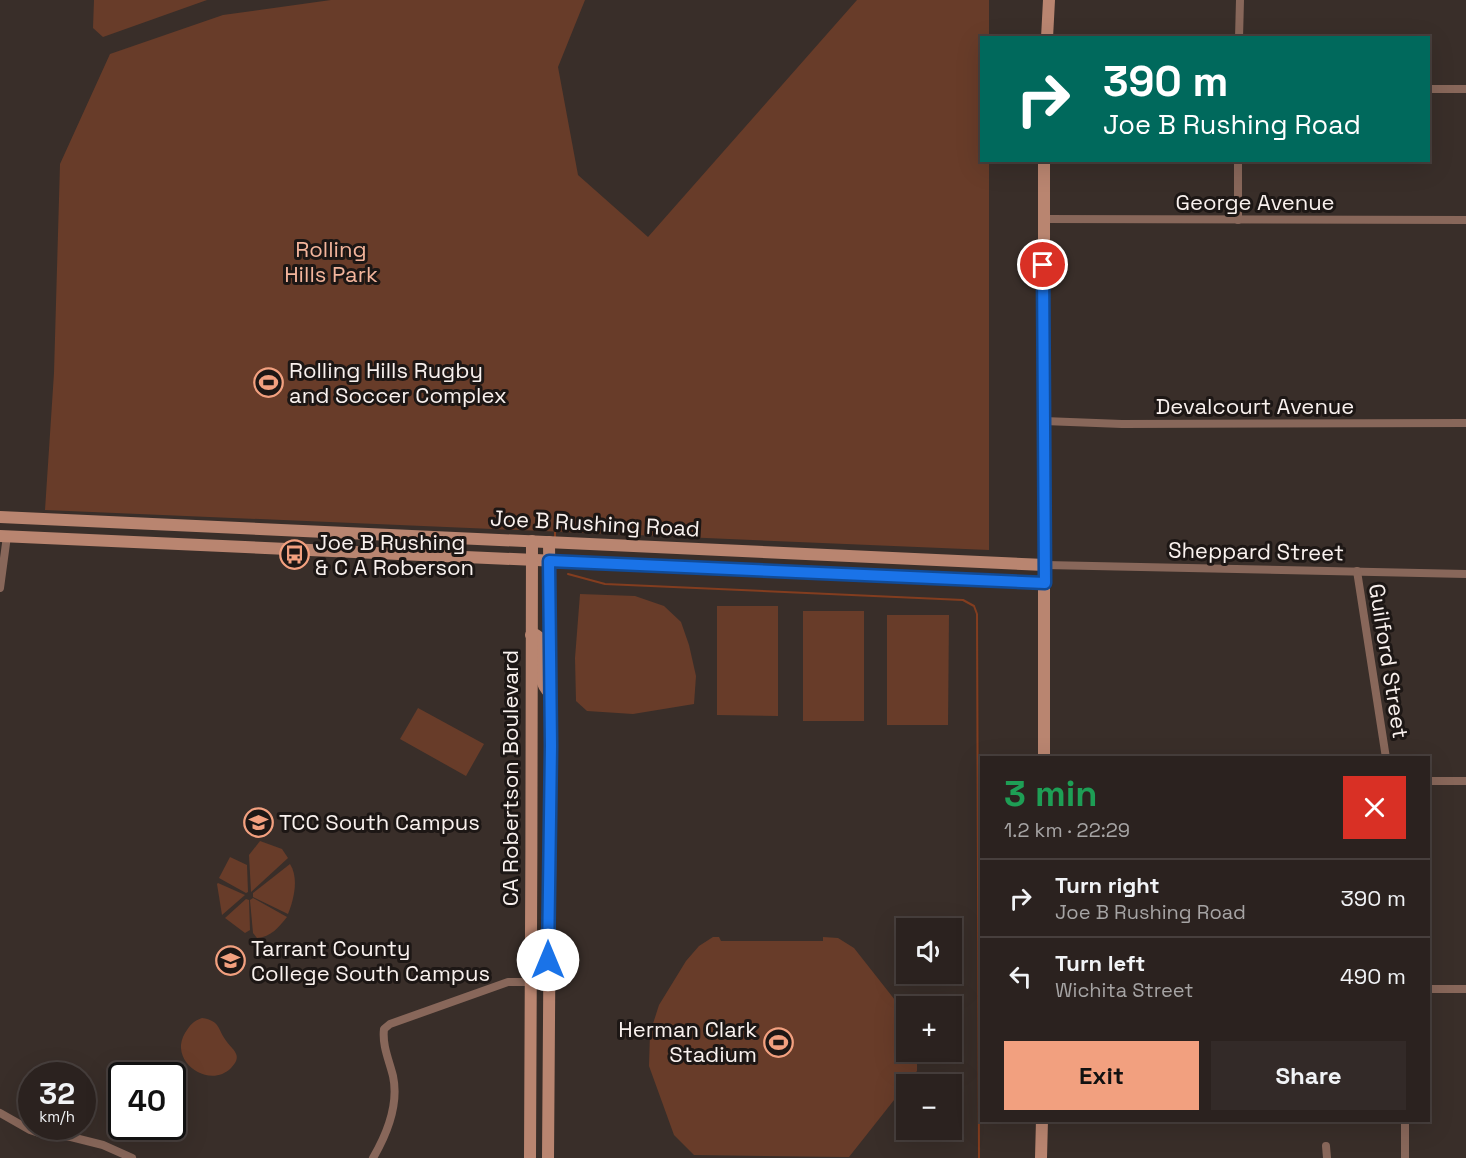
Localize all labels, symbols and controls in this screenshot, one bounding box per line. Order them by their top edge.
text: 390 m [1103,55,1228,108]
icon: right [1004,60,1082,138]
text: Joe B Rushing Road [1103,107,1361,142]
street label: George Avenue [1175,188,1335,216]
park label: Rolling Hills Park [284,235,378,288]
pin [1017,239,1068,290]
icon: arrive [1026,248,1059,281]
place label: Rolling Hills Rugby and Soccer Complex [289,356,507,409]
sports icon: Rolling Hills Rugby and Soccer Complex [252,367,284,399]
street label: Devalcourt Avenue [1156,392,1354,420]
street label: Joe B Rushing Road [489,504,701,542]
place label: Joe B Rushing & C A Roberson [315,528,474,581]
street label: Sheppard Street [1168,535,1344,567]
bus stop icon: Joe B Rushing & C A Roberson [278,539,310,571]
street label: Guilford Street [1363,582,1415,740]
street label: CA Robertson Boulevard [496,650,524,906]
text: 3 min [1004,771,1098,817]
button: close [1343,776,1406,839]
school or university icon: TCC South Campus [242,806,274,838]
place label: TCC South Campus [279,808,480,836]
text: 1.2 km · 22:29 [1004,817,1130,843]
text: Turn right [1055,871,1160,899]
icon: right [1004,882,1037,915]
text: 390 m [1341,884,1406,912]
text: Joe B Rushing Road [1055,899,1246,925]
map controls [896,918,962,1140]
button: sound [896,918,962,984]
position arrow [516,928,580,992]
place label: Tarrant County College South Campus [251,934,490,987]
school or university icon: Tarrant County College South Campus [214,945,246,977]
text: Turn left [1055,949,1145,977]
icon: left [1004,960,1037,993]
text: 490 m [1340,962,1406,990]
text: Wichita Street [1055,977,1193,1003]
button: + [896,996,962,1062]
place label: Herman Clark Stadium [618,1015,757,1068]
sports icon: Herman Clark Stadium [762,1026,794,1058]
button: Exit [1004,1041,1199,1110]
button: Share [1211,1041,1406,1110]
speed limit sign: 40 [108,1062,186,1140]
text: 32 [39,1074,75,1113]
button: − [896,1074,962,1140]
text: km/h [39,1107,75,1126]

